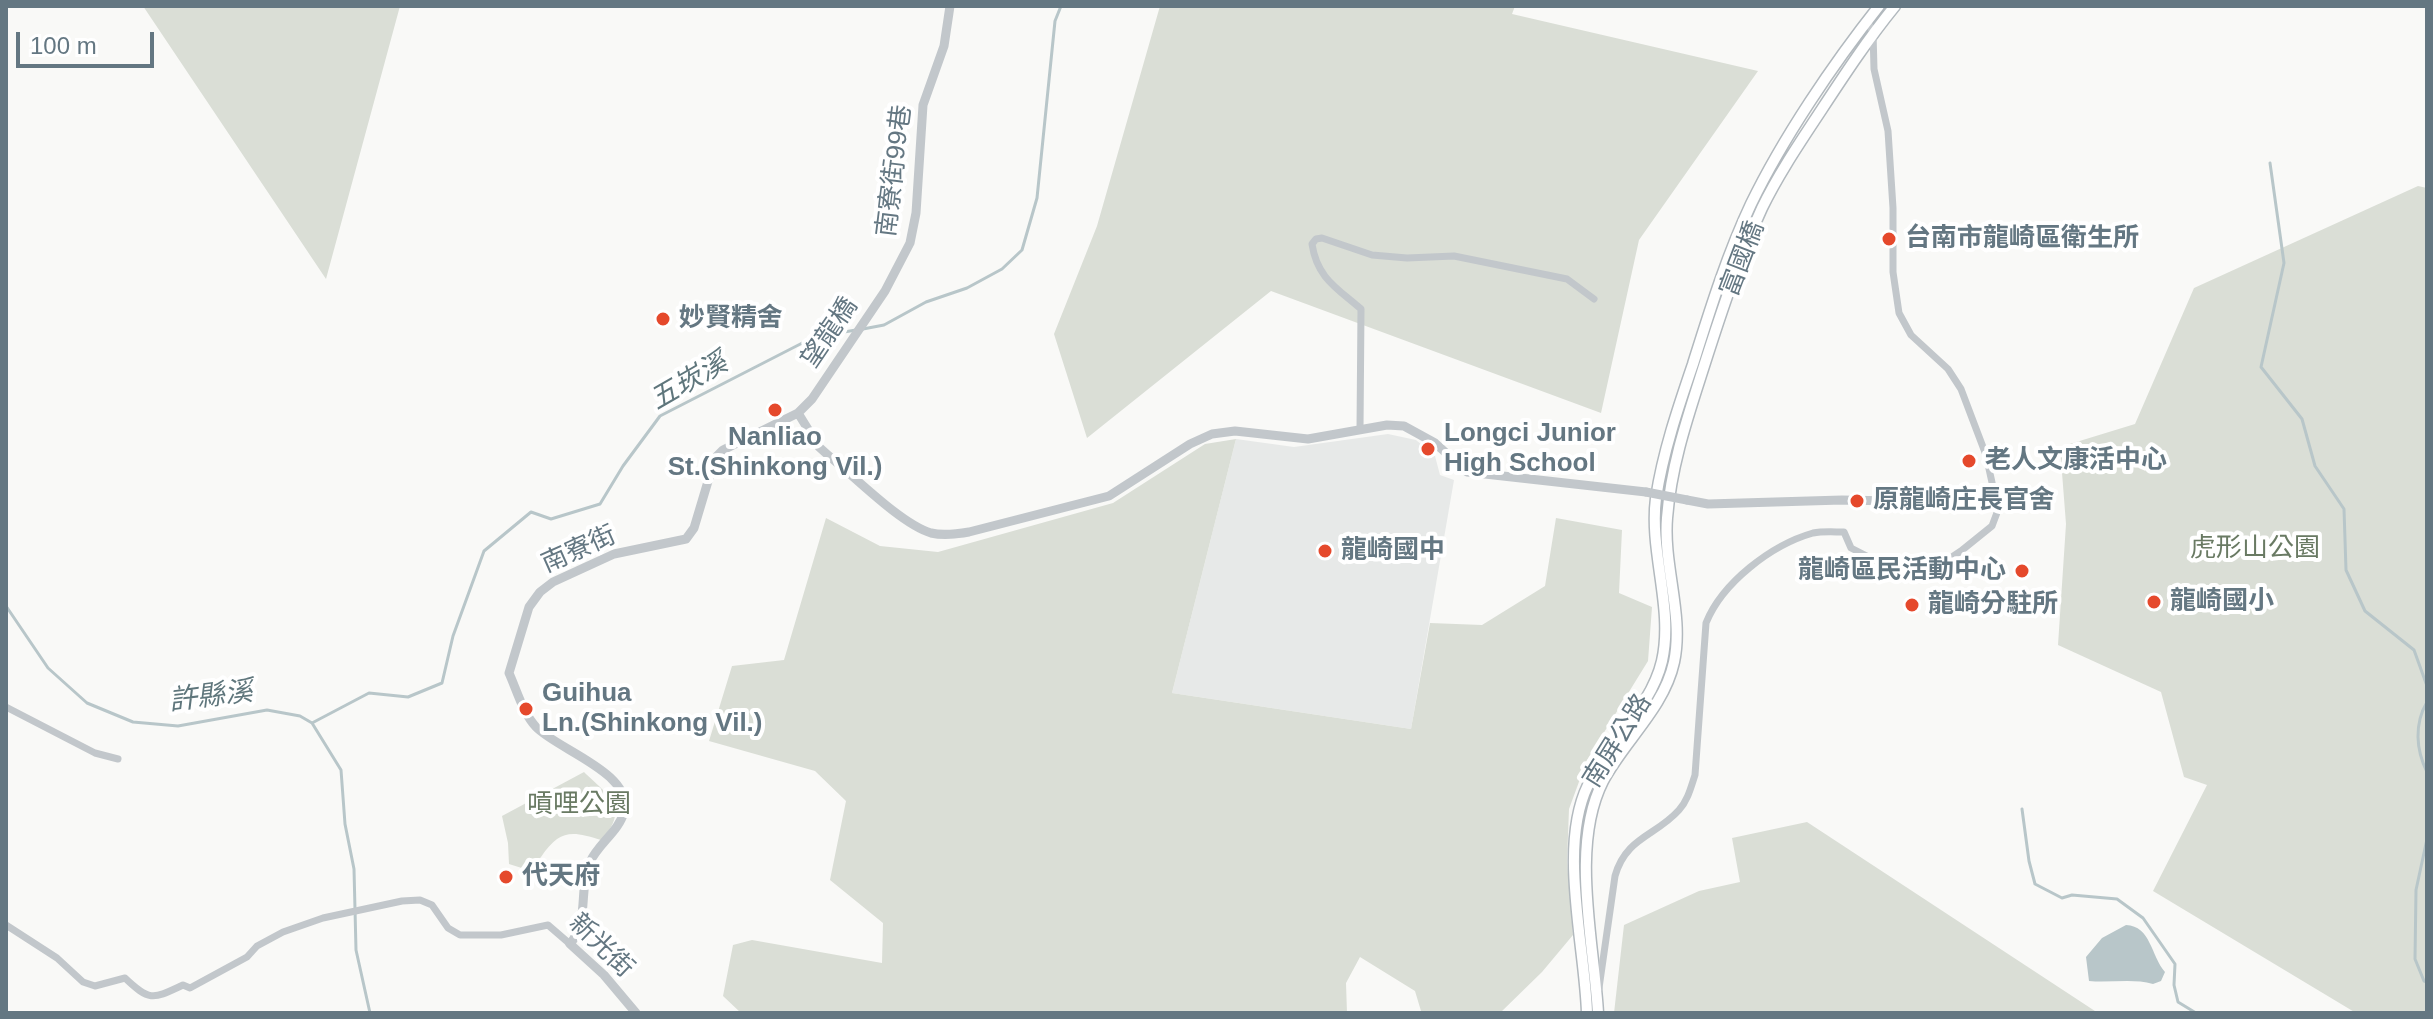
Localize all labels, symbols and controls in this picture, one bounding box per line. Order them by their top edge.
scale bar [20,16,158,66]
text: 100 m [30,32,97,59]
street label: 南寮街99巷 [871,103,919,239]
street label: 富國橋 [1714,217,1772,301]
place label: 台南市龍崎區衛生所 [1905,223,2139,255]
marker: 台南市龍崎區衛生所 [1880,230,1898,248]
street label: 望龍橋 [795,292,865,374]
place label: 妙賢精舍 [679,303,783,335]
marker: 妙賢精舍 [654,310,672,328]
water label: 五崁溪 [644,346,734,418]
marker: Nanliao St.(Shinkong Vil.) [766,401,784,419]
place label: Longci Junior High School [1444,418,1616,480]
place label: Nanliao St.(Shinkong Vil.) [668,422,882,484]
marker: Longci Junior High School [1419,440,1437,458]
place label: 老人文康活中心 [1985,445,2167,477]
marker: 老人文康活中心 [1960,452,1978,470]
place label: 原龍崎庄長官舍 [1873,485,2055,517]
marker: 原龍崎庄長官舍 [1848,492,1866,510]
street label: 南寮街 [537,520,621,580]
park label: 虎形山公園 [2190,533,2320,565]
place label: 龍崎國中 [1341,535,1445,567]
marker: 龍崎國中 [1316,542,1334,560]
place label: 龍崎區民活動中心 [1798,555,2006,587]
marker: 龍崎區民活動中心 [2013,562,2031,580]
place label: 龍崎國小 [2170,586,2274,618]
place label: 龍崎分駐所 [1928,589,2058,621]
marker: 龍崎國小 [2145,593,2163,611]
marker: 龍崎分駐所 [1903,596,1921,614]
water label: 許縣溪 [167,675,255,719]
place label: Guihua Ln.(Shinkong Vil.) [542,678,763,740]
street label: 南屏公路 [1577,689,1659,793]
marker: Guihua Ln.(Shinkong Vil.) [517,700,535,718]
park label: 嗊哩公園 [527,789,631,821]
place label: 代天府 [522,861,600,893]
marker: 代天府 [497,868,515,886]
street label: 新光街 [562,908,640,984]

